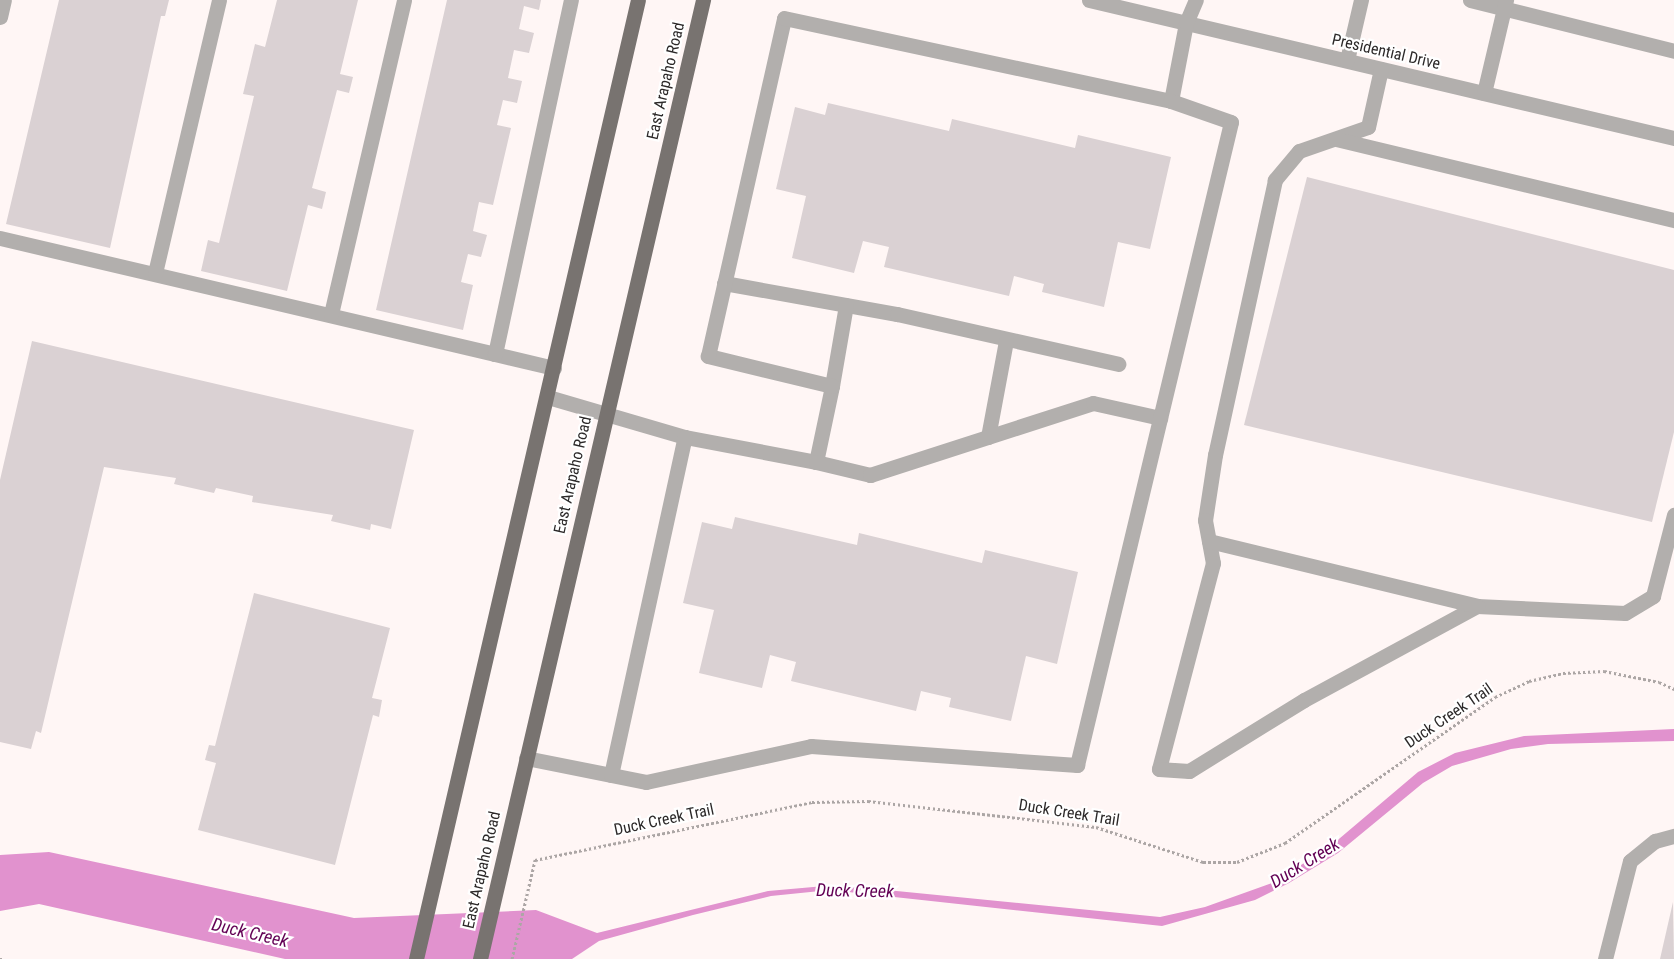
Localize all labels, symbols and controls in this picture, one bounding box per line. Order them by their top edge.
street label: East Arapaho Road [643,20,689,142]
street label: Presidential Drive [1330,30,1442,74]
street label: East Arapaho Road [550,414,596,536]
street label: Duck Creek Trail [1401,679,1497,753]
street label: Duck Creek Trail [1017,796,1121,830]
street label: Duck Creek Trail [612,800,716,840]
street label: East Arapaho Road [459,809,505,931]
water label: Duck Creek [1266,833,1344,893]
water label: Duck Creek [816,880,894,902]
water label: Duck Creek [210,914,290,952]

